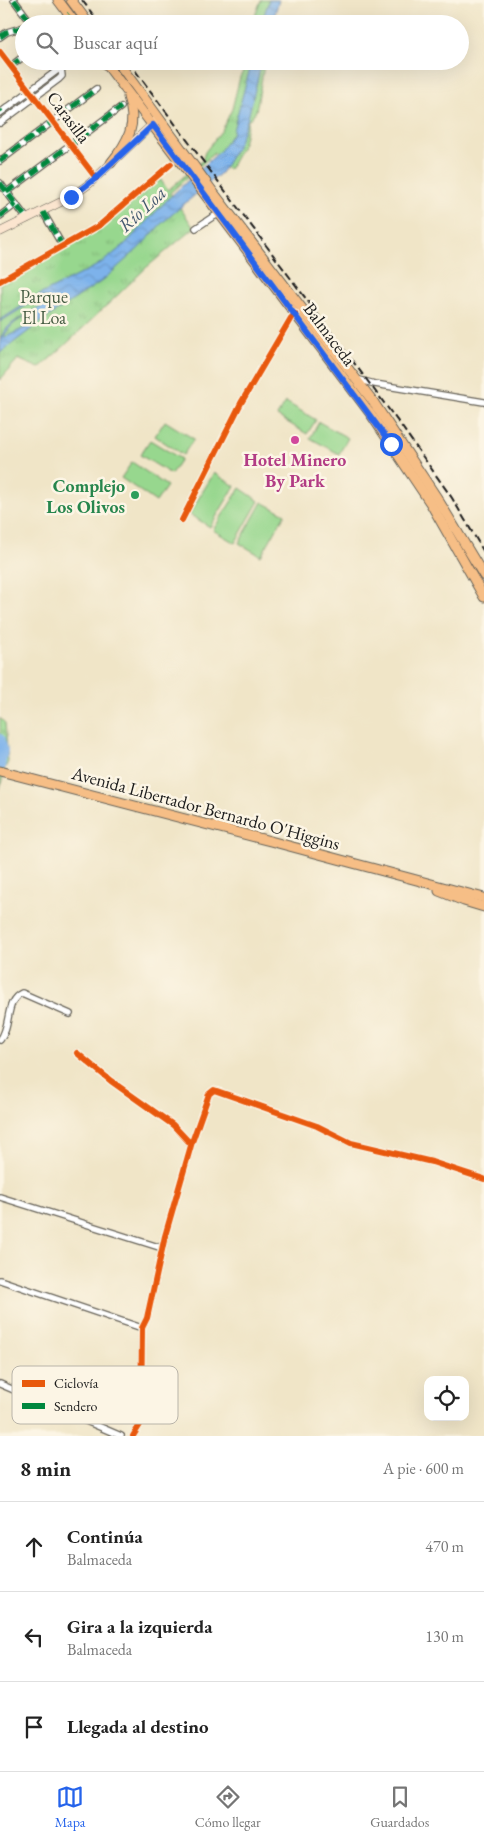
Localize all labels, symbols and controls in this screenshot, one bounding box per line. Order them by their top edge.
search box [15,15,469,70]
icon: search [33,29,61,57]
text: Buscar aquí [73,30,158,55]
street label: Carasilla [42,86,96,148]
water label: Río Loa [113,180,171,238]
route end [60,186,83,209]
park label: Parque El Loa [20,285,68,329]
street label: Balmaceda [299,298,362,371]
route start [380,433,403,456]
marker: Hotel Minero By Park [289,434,301,446]
place label: Hotel Minero By Park [244,448,346,492]
place label: Complejo Los Olivos [46,474,125,518]
marker: Complejo Los Olivos [129,489,141,501]
street label: Avenida Libertador Bernardo O'Higgins [68,761,343,855]
legend [12,1366,178,1424]
text: Ciclovía [54,1374,99,1392]
map controls [424,1376,469,1421]
button: locate [424,1376,469,1421]
text: Sendero [54,1397,98,1415]
text: 8 min [20,1455,71,1482]
text: A pie · 600 m [383,1458,464,1479]
text: Continúa [67,1524,143,1549]
icon: ahead [20,1533,48,1561]
text: 470 m [425,1536,464,1557]
text: Balmaceda [67,1549,132,1570]
text: Gira a la izquierda [67,1614,213,1639]
icon: left [20,1623,48,1651]
text: 130 m [425,1626,464,1647]
text: Balmaceda [67,1639,132,1660]
icon: arrive [20,1713,48,1741]
text: Llegada al destino [67,1714,209,1739]
tab: Mapa [55,1783,85,1831]
tab: Cómo llegar [195,1783,261,1831]
tab: Guardados [370,1783,429,1831]

